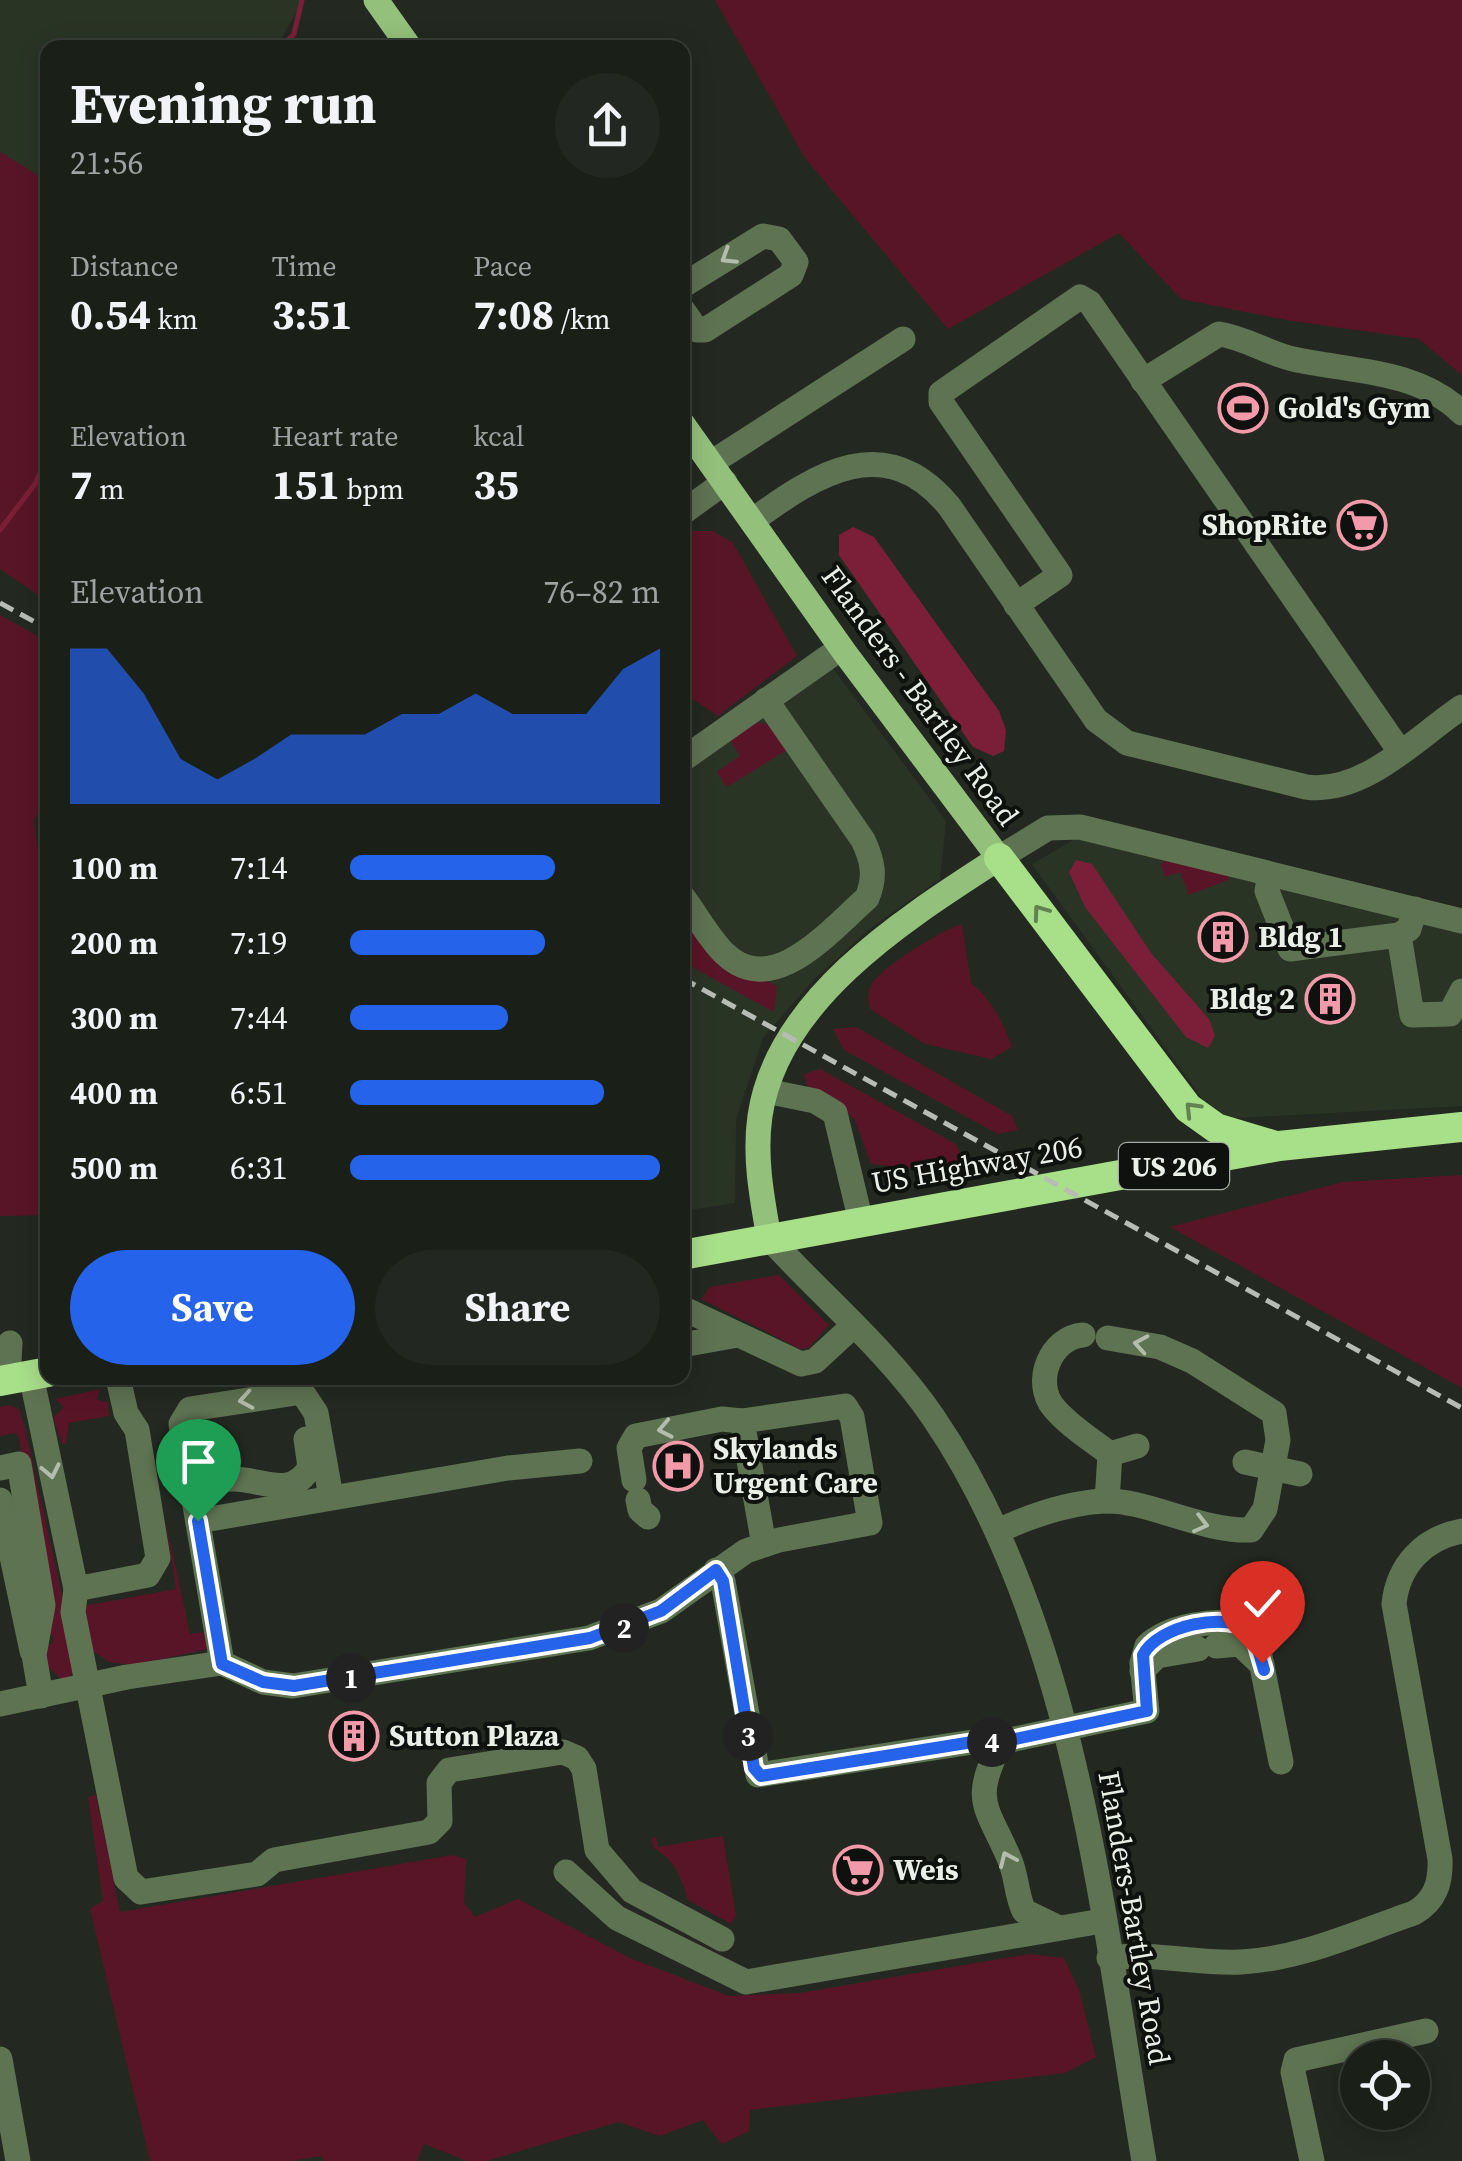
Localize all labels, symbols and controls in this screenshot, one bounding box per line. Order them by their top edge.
text: Evening run [70,66,377,141]
button: share [555,73,660,178]
text: 21:56 [70,141,144,185]
one-way arrow [721,245,739,264]
text: Distance [70,247,179,285]
text: Time [272,247,336,285]
text: Pace [473,247,532,285]
text: 0.54 [70,285,151,343]
text: 3:51 [272,285,353,343]
text: 7:08 [473,285,554,343]
text: km [151,300,198,338]
text: /km [554,300,611,338]
sports icon: Gold's Gym [1217,382,1269,434]
place label: Gold's Gym [1278,387,1431,428]
text: Elevation [70,417,187,455]
text: Heart rate [272,417,398,455]
text: kcal [473,417,524,455]
text: 7 [70,455,93,513]
text: 151 [272,455,340,513]
text: 35 [473,455,519,513]
text: m [93,470,125,508]
text: bpm [340,470,404,508]
supermarket icon: ShopRite [1336,499,1388,551]
place label: ShopRite [1202,504,1327,545]
street label: Flanders - Bartley Road [812,558,1029,834]
text: Elevation [70,570,204,614]
text: 76–82 m [543,570,660,614]
text: 100 m [70,846,158,890]
text: 7:14 [230,846,288,890]
one-way arrow [1035,905,1052,923]
building icon: Bldg 1 [1197,911,1249,963]
place label: Bldg 1 [1258,916,1343,957]
text: 200 m [70,921,158,965]
text: 7:19 [230,921,288,965]
building icon: Bldg 2 [1304,973,1356,1025]
place label: Bldg 2 [1210,978,1295,1019]
text: 300 m [70,996,158,1040]
text: 7:44 [230,996,288,1040]
text: 400 m [70,1071,158,1115]
text: 6:51 [230,1071,288,1115]
one-way arrow [1186,1102,1204,1120]
street label: US Highway 206 [868,1126,1085,1203]
road number: US 206 [1119,1143,1229,1189]
text: 500 m [70,1146,158,1190]
text: 6:31 [230,1146,288,1190]
button: Save [70,1250,355,1365]
button: Share [375,1250,660,1365]
one-way arrow [1133,1334,1150,1355]
one-way arrow [238,1389,255,1410]
one-way arrow [657,1418,674,1439]
pin [156,1419,241,1522]
place label: Skylands Urgent Care [713,1428,878,1503]
icon: arrive [171,1434,226,1489]
hospital icon: Skylands Urgent Care [652,1440,704,1492]
one-way arrow [39,1462,60,1479]
one-way arrow [1192,1513,1209,1534]
pin [1220,1561,1305,1664]
icon: check [1235,1576,1290,1631]
pin: 2 [599,1603,649,1653]
text: 2 [616,1609,632,1647]
pin: 1 [326,1653,376,1703]
text: 1 [343,1659,359,1697]
building icon: Sutton Plaza [328,1710,380,1762]
pin: 3 [723,1711,773,1761]
place label: Sutton Plaza [389,1715,560,1756]
text: 3 [740,1717,756,1755]
pin: 4 [967,1717,1017,1767]
text: 4 [984,1723,1000,1761]
street label: Flanders-Bartley Road [1088,1768,1181,2068]
supermarket icon: Weis [832,1844,884,1896]
place label: Weis [893,1849,959,1890]
one-way arrow [999,1851,1019,1869]
map controls [1340,2040,1430,2130]
button: locate [1340,2040,1430,2130]

